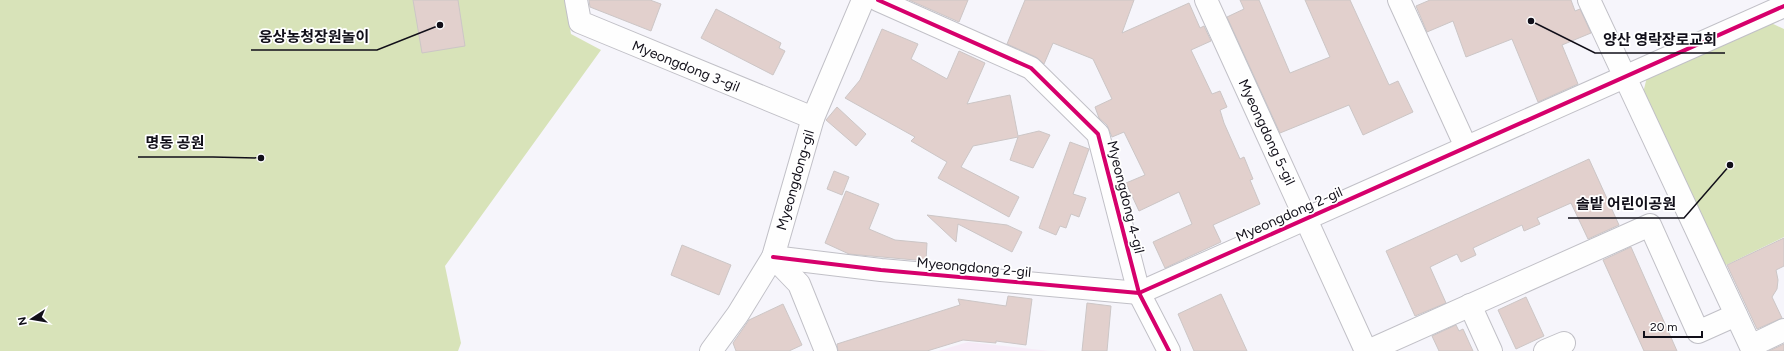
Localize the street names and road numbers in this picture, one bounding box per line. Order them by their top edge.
street label: Myeongdong 3-gil [629,37,742,96]
street label: Myeongdong 5-gil [1235,76,1299,188]
street label: Myeongdong-gil [773,128,818,232]
street label: Myeongdong 4-gil [1103,139,1148,255]
street label: Myeongdong 2-gil [1233,183,1345,246]
street label: Myeongdong 2-gil [916,254,1032,281]

